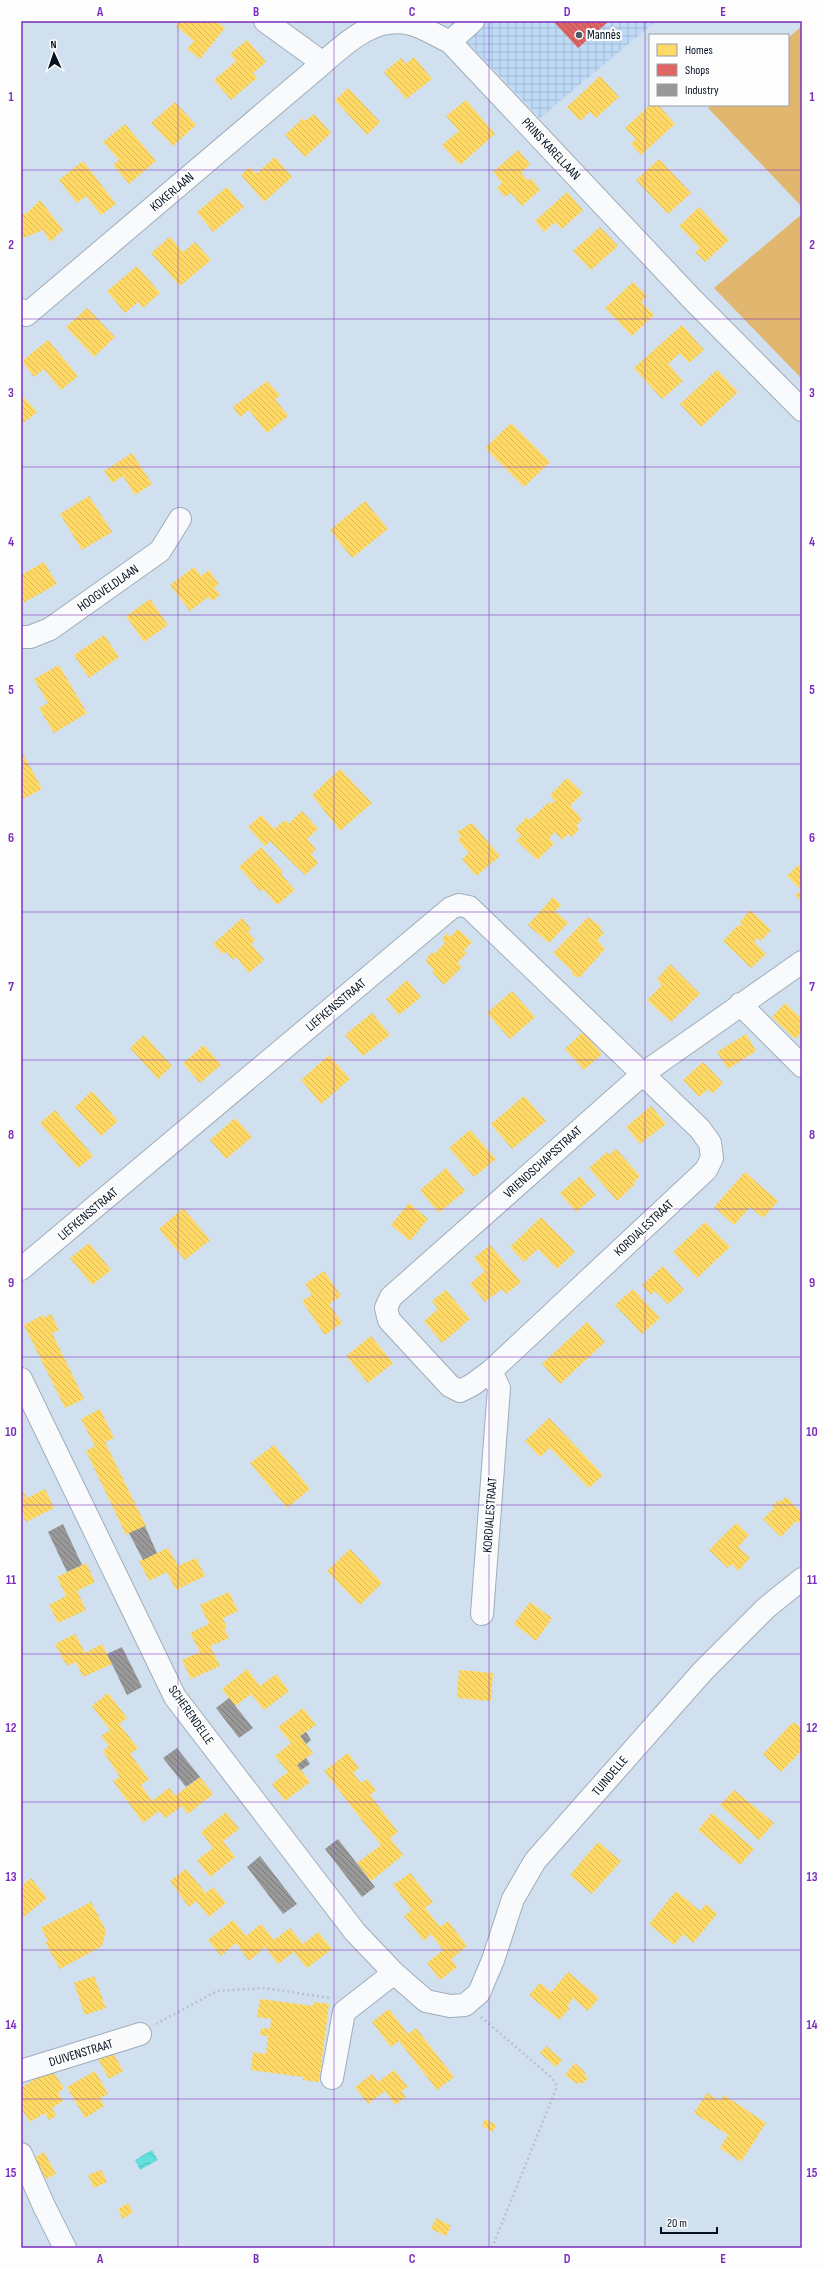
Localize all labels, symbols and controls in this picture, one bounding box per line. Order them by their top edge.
text: A [96,4,104,20]
text: B [253,4,259,20]
text: C [409,4,416,20]
text: D [564,4,571,20]
text: E [720,4,726,20]
place label: Mannès [587,27,621,43]
marker: Mannès [574,30,584,40]
north arrow [34,34,74,74]
legend [649,34,789,106]
text: N [50,38,57,51]
text: Homes [685,43,713,58]
text: Shops [685,63,710,78]
text: Industry [685,83,719,98]
text: 1 [8,89,14,105]
text: 1 [809,89,815,105]
street label: PRINS KARELLAAN [518,115,584,183]
street label: KOKERLAAN [147,169,197,215]
text: 2 [8,237,14,253]
text: 2 [809,237,815,253]
text: 3 [8,385,14,401]
text: 3 [809,385,815,401]
text: 4 [8,534,14,550]
text: 4 [809,534,815,550]
street label: HOOGVELDLAAN [74,561,142,615]
text: 5 [8,682,14,698]
text: 5 [809,682,815,698]
text: 6 [8,830,14,846]
text: 6 [809,830,815,846]
street label: LIEFKENSSTRAAT [303,975,369,1035]
text: 7 [8,979,14,995]
text: 7 [809,979,815,995]
street label: VRIENDSCHAPSSTRAAT [500,1122,586,1202]
text: 8 [8,1127,14,1143]
text: 8 [809,1127,815,1143]
street label: LIEFKENSSTRAAT [55,1184,121,1244]
street label: KORDIALESTRAAT [611,1196,677,1260]
text: 9 [8,1275,14,1291]
text: 9 [809,1275,815,1291]
text: 10 [5,1424,17,1440]
text: 10 [806,1424,818,1440]
street label: KORDIALESTRAAT [479,1477,501,1553]
text: 11 [6,1572,16,1588]
text: 11 [807,1572,817,1588]
street label: SCHERENDELLE [165,1682,217,1748]
text: 12 [6,1720,17,1736]
text: 12 [807,1720,818,1736]
street label: TUINDELLE [589,1753,631,1799]
text: 13 [6,1869,17,1885]
text: 13 [807,1869,818,1885]
text: 14 [5,2017,17,2033]
text: 14 [806,2017,818,2033]
street label: DUIVENSTRAAT [47,2036,115,2070]
text: 15 [6,2165,17,2181]
text: 15 [807,2165,818,2181]
scale bar [661,2209,717,2235]
text: 20 m [667,2216,687,2231]
text: A [96,2251,104,2267]
text: B [253,2251,259,2267]
text: C [409,2251,416,2267]
text: D [564,2251,571,2267]
text: E [720,2251,726,2267]

